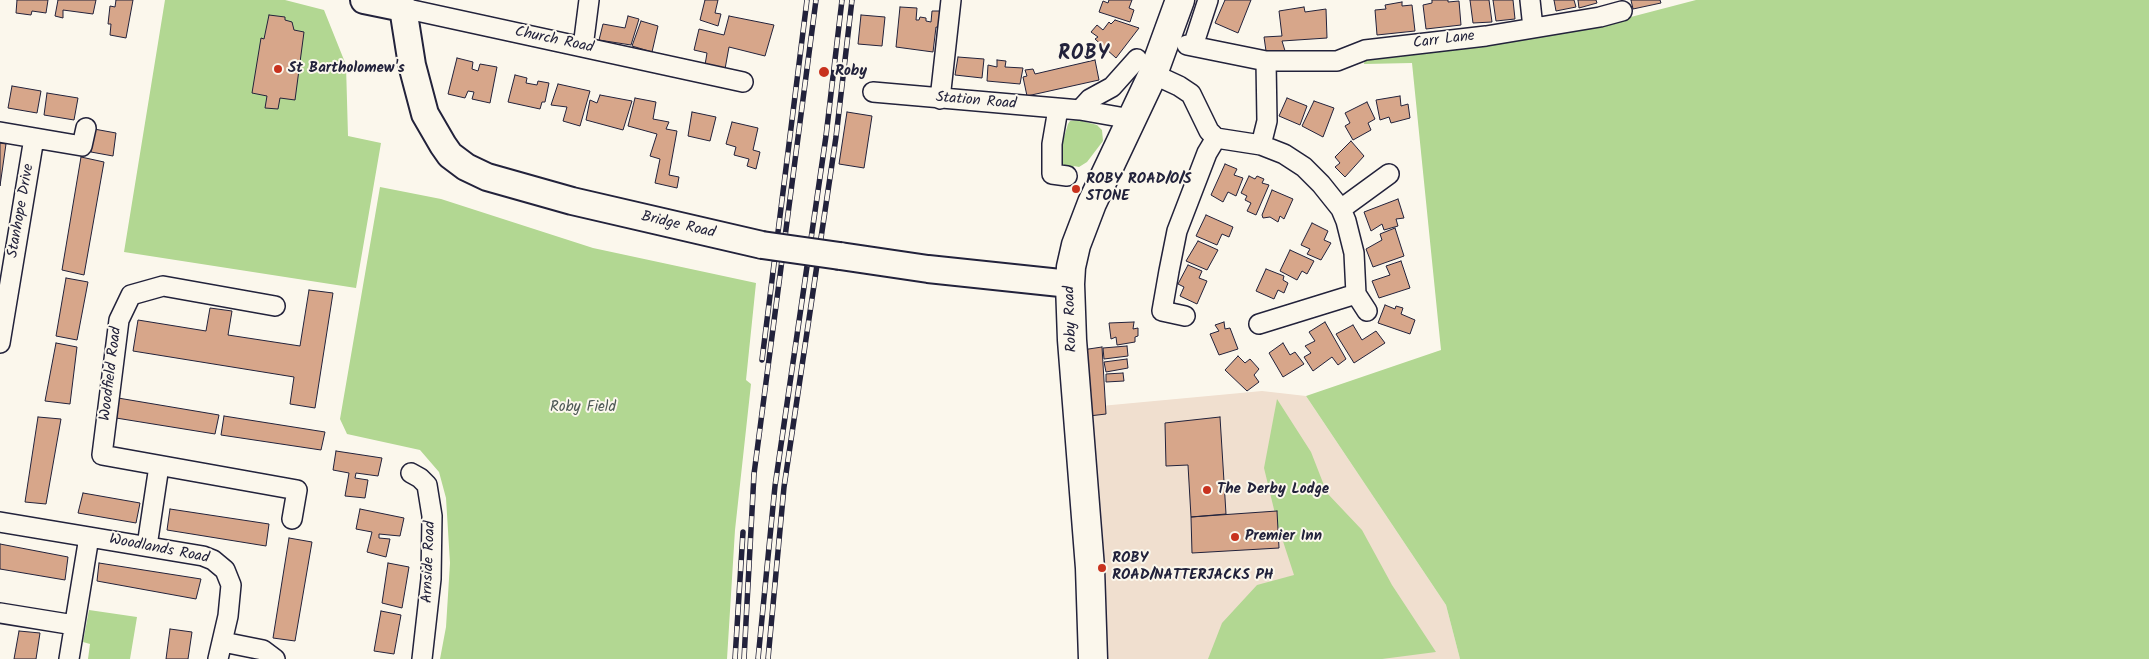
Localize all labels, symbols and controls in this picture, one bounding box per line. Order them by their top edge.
street label: Church Road [513,24,595,58]
street label: Carr Lane [1412,28,1476,54]
district label: ROBY [1057,44,1111,68]
place label: St Bartholomew's [288,60,405,78]
marker: St Bartholomew's [272,63,284,75]
place label: Roby [835,63,867,81]
marker: Roby [817,65,831,79]
street label: Station Road [935,90,1017,114]
street label: Stanhope Drive [5,163,39,259]
place label: ROBY ROAD/O/S STONE [1086,171,1192,206]
marker: ROBY ROAD/O/S STONE [1070,183,1082,195]
street label: Bridge Road [639,209,717,243]
street label: Roby Road [1062,285,1082,353]
street label: Woodfield Road [97,326,127,422]
park label: Roby Field [550,399,616,417]
place label: The Derby Lodge [1217,481,1329,499]
marker: The Derby Lodge [1201,484,1213,496]
street label: Arnside Road [420,521,440,603]
place label: Premier Inn [1245,528,1322,546]
street label: Woodlands Road [107,531,211,569]
marker: Premier Inn [1229,531,1241,543]
place label: ROBY ROAD/NATTERJACKS PH [1112,550,1274,585]
marker: ROBY ROAD/NATTERJACKS PH [1096,562,1108,574]

